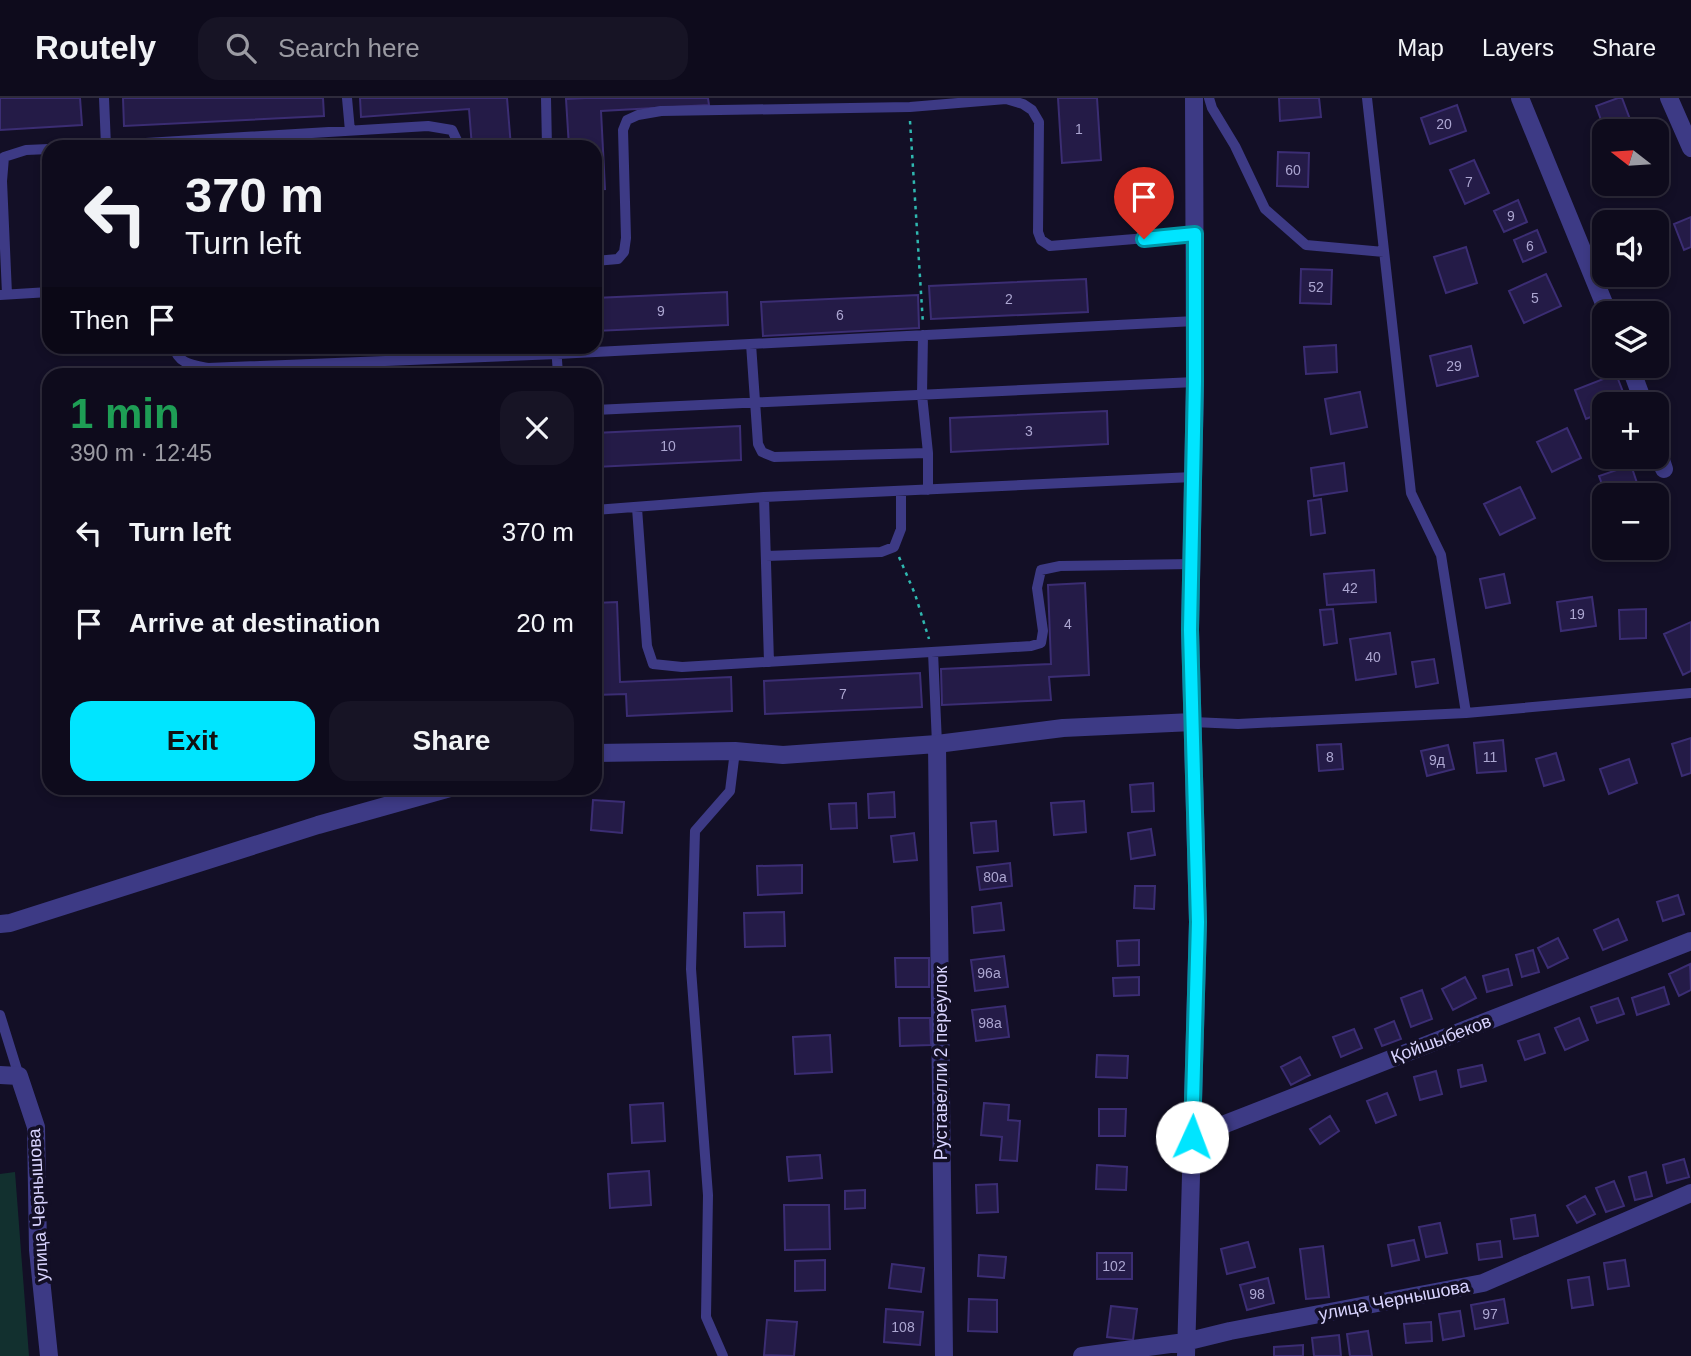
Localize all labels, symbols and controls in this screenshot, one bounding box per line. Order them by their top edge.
search box [198,17,688,80]
text: Routely [35,29,156,66]
icon: search [222,29,260,67]
text: Search here [278,33,420,63]
text: Map [1397,34,1444,61]
text: Layers [1482,34,1554,61]
text: Share [1592,34,1656,61]
house number: 20 [1436,116,1452,132]
north arrow [1592,119,1670,196]
map controls [1592,119,1669,560]
house number: 1 [1075,121,1083,137]
house number: 60 [1285,162,1301,178]
pin [1114,167,1174,239]
icon: left [70,168,161,259]
text: 370 m [185,168,324,222]
house number: 7 [1465,174,1473,190]
icon: arrive [1125,178,1163,216]
house number: 9 [1507,208,1515,224]
button: sound [1592,210,1669,287]
text: Turn left [185,225,301,261]
house number: 6 [1526,238,1534,254]
house number: 52 [1308,279,1324,295]
house number: 5 [1531,290,1539,306]
house number: 2 [1005,291,1013,307]
icon: arrive [143,301,181,339]
button: layers [1592,301,1669,378]
house number: 9 [657,303,665,319]
text: Then [70,305,129,335]
house number: 6 [836,307,844,323]
house number: 29 [1446,358,1462,374]
text: 1 min [70,390,180,437]
button: close [500,391,574,465]
button: + [1592,392,1669,469]
house number: 3 [1025,423,1033,439]
house number: 10 [660,438,676,454]
text: 390 m · 12:45 [70,440,212,466]
button: − [1592,483,1669,560]
icon: left [70,514,108,552]
text: Turn left [129,517,231,547]
text: 370 m [502,517,574,547]
house number: 42 [1342,580,1358,596]
icon: arrive [70,605,108,643]
house number: 19 [1569,606,1585,622]
text: Arrive at destination [129,608,380,638]
text: 20 m [516,608,574,638]
house number: 4 [1064,616,1072,632]
house number: 40 [1365,649,1381,665]
house number: 7 [839,686,847,702]
button: Exit [70,701,315,781]
button: Share [329,701,574,781]
house number: 8 [1326,749,1334,765]
house number: 11 [1483,749,1497,765]
house number: 9д [1429,752,1445,768]
house number: 80а [983,869,1007,885]
house number: 96а [977,965,1001,981]
street label: Руставелли 2 переулок [931,966,951,1160]
street label: Қойшыбеков [1388,1011,1494,1067]
house number: 98а [978,1015,1002,1031]
position arrow [1155,1100,1229,1174]
street label: улица Чернышова [24,1127,52,1282]
house number: 102 [1102,1258,1126,1274]
street label: улица Чернышова [1317,1275,1472,1324]
house number: 98 [1249,1286,1265,1302]
house number: 97 [1482,1306,1498,1322]
house number: 108 [891,1319,915,1335]

